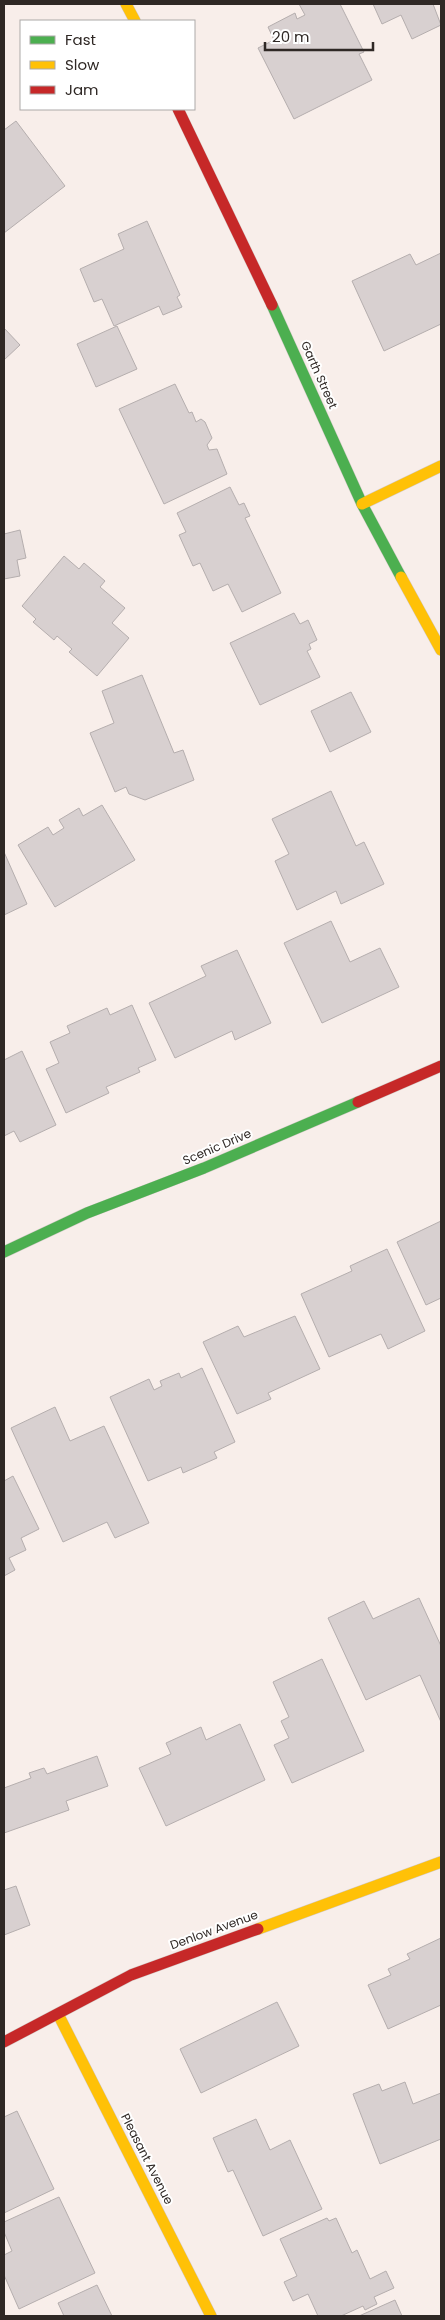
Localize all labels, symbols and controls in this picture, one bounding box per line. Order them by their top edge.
legend [20,20,195,110]
scale bar [265,20,372,52]
text: 20 m [272,26,310,47]
text: Fast [65,29,96,50]
text: Slow [65,54,100,75]
text: Jam [65,79,99,100]
street label: Garth Street [297,338,342,411]
street label: Scenic Drive [180,1124,254,1169]
street label: Denlow Avenue [168,1906,260,1953]
street label: Pleasant Avenue [117,2110,178,2207]

